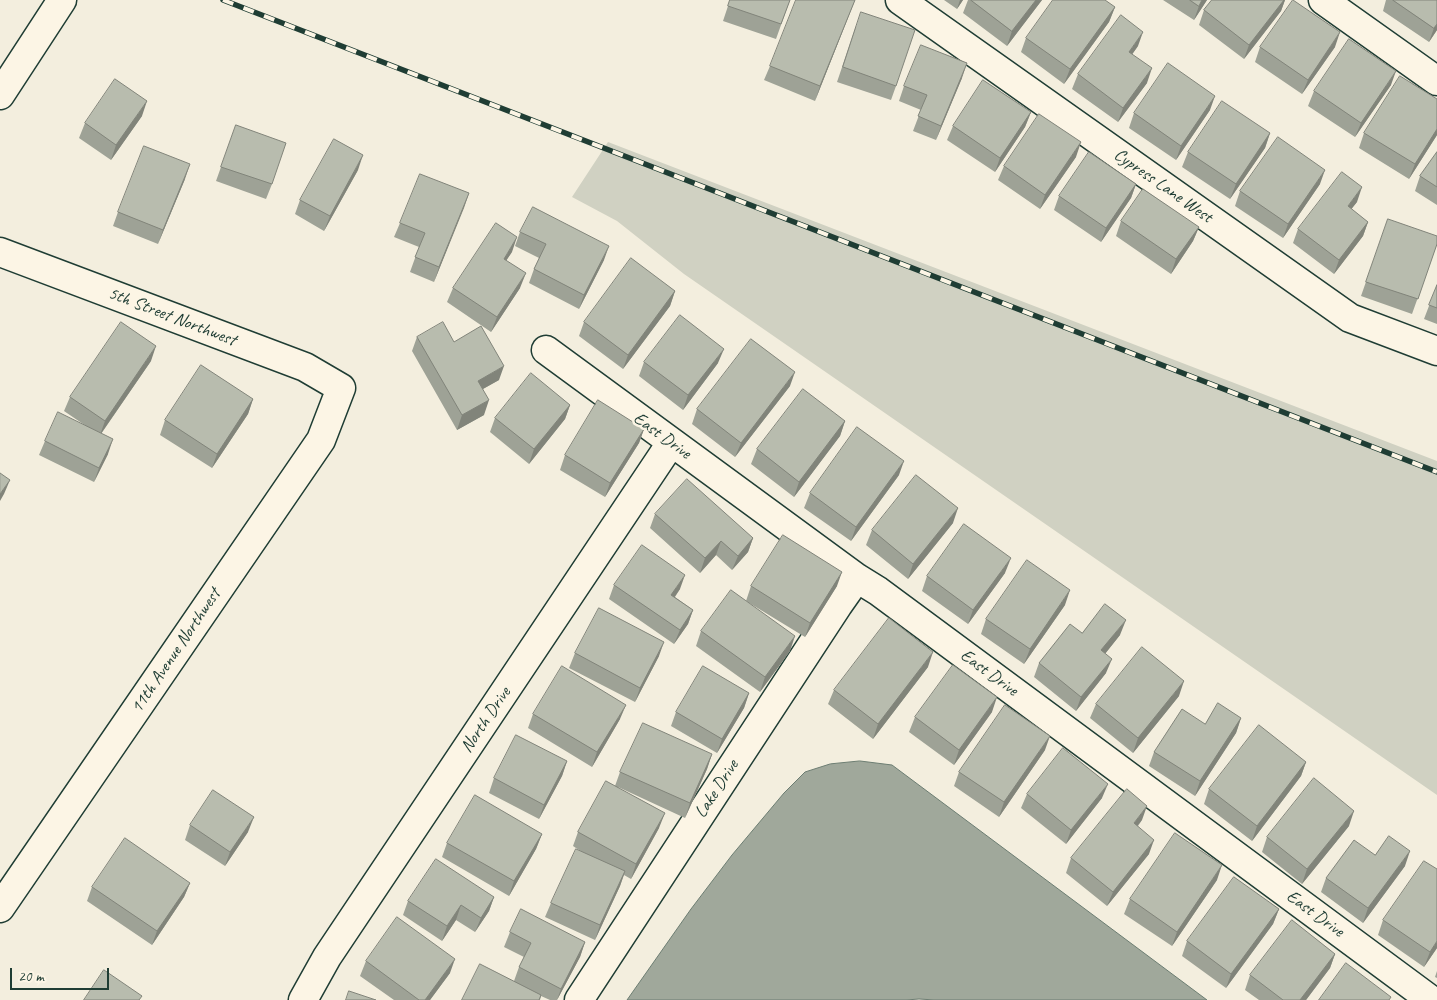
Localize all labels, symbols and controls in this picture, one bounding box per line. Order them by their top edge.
street label: Cypress Lane West [1110,144,1216,228]
street label: 5th Street Northwest [105,283,239,351]
street label: East Drive [629,408,695,464]
street label: 11th Avenue Northwest [126,585,226,717]
street label: East Drive [956,645,1022,701]
street label: North Drive [456,683,516,757]
street label: Lake Drive [690,756,744,822]
street label: East Drive [1282,886,1348,942]
scale bar [12,958,111,990]
text: 20 m [18,967,44,986]

